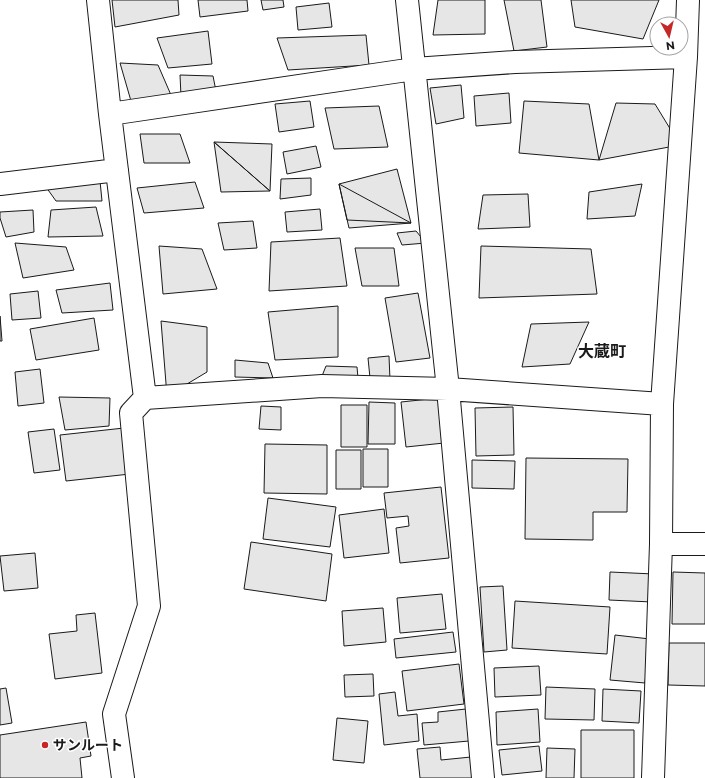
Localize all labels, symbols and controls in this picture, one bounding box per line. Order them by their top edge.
north arrow [649,16,689,56]
text: N [665,38,676,53]
district label: 大蔵町 [578,342,626,361]
place label: サンルート [53,736,123,754]
marker: サンルート [40,740,50,750]

